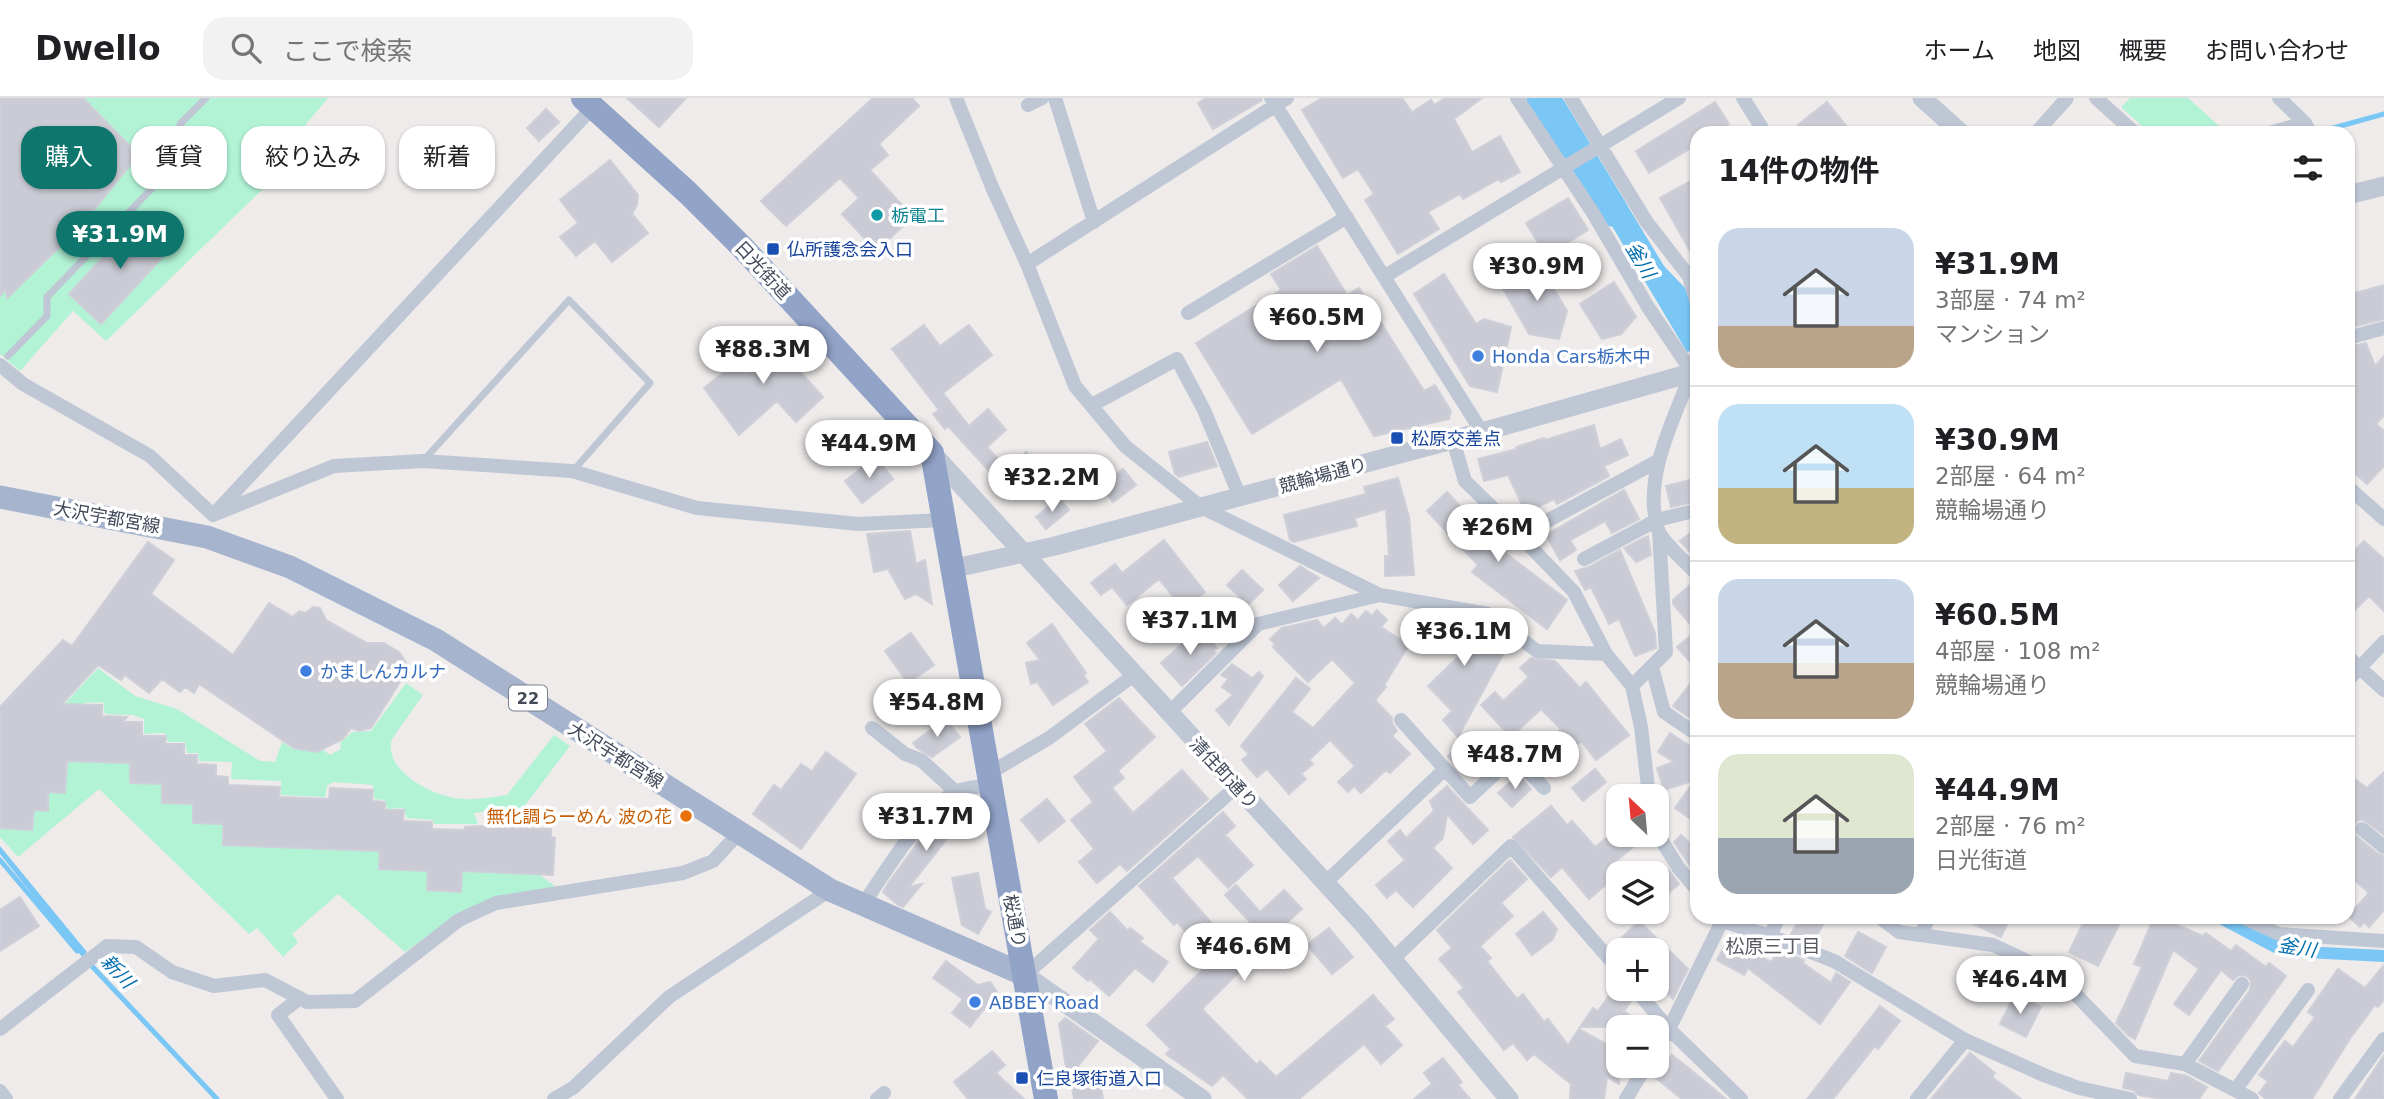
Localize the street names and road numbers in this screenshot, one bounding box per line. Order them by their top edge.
street label: 日光街道 [731,237,795,303]
street label: 競輪場通り [1277,453,1369,497]
street label: 大沢宇都宮線 [52,497,162,537]
road number: 22 [509,685,547,710]
street label: 大沢宇都宮線 [565,717,667,793]
street label: 清住町通り [1186,733,1262,813]
street label: 桜通り [1000,892,1030,950]

